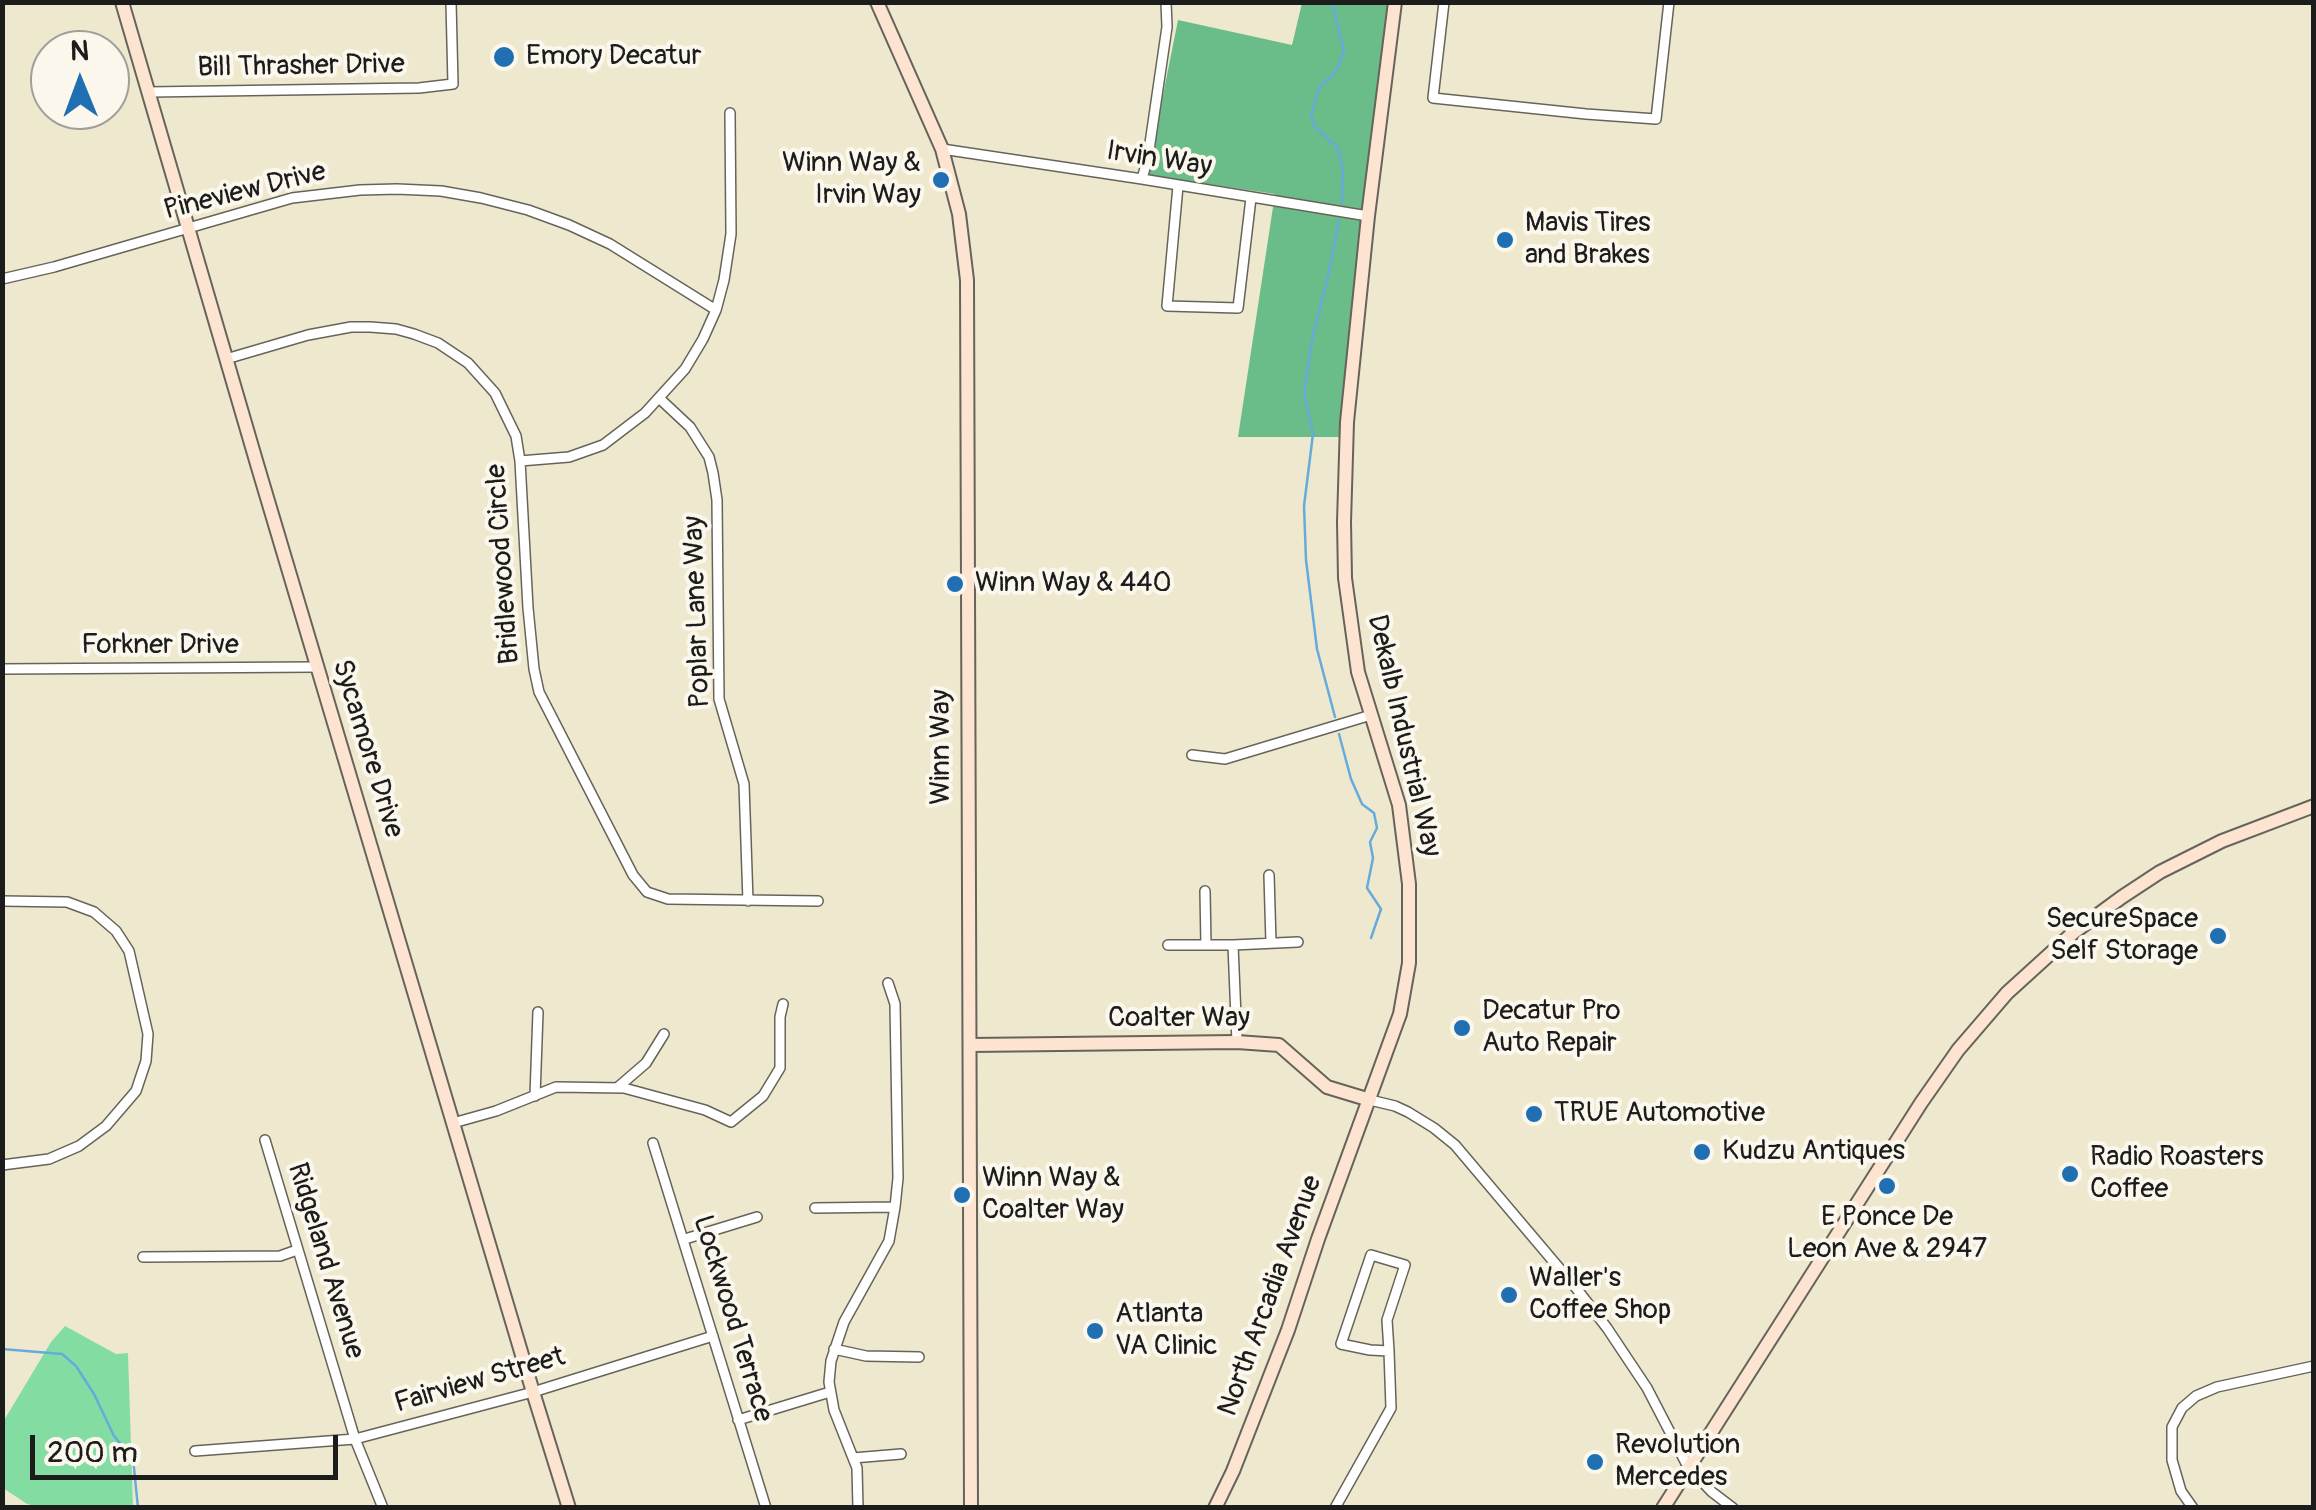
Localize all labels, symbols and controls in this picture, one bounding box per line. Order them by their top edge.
north arrow [30,30,130,130]
text: N [70,34,89,69]
place label: Emory Decatur [526,40,702,74]
marker: Emory Decatur [491,44,517,70]
street label: Bill Thrasher Drive [197,48,405,86]
street label: Irvin Way [1104,135,1214,185]
place label: Winn Way & Irvin Way [782,147,921,213]
street label: Pineview Drive [160,156,330,228]
marker: Winn Way & Irvin Way [930,169,952,191]
place label: Mavis Tires and Brakes [1525,207,1651,273]
marker: Mavis Tires and Brakes [1494,229,1516,251]
street label: Bridlewood Circle [480,463,528,665]
street label: Poplar Lane Way [678,515,718,709]
place label: Winn Way & 440 [975,567,1172,601]
marker: Winn Way & 440 [944,573,966,595]
street label: Dekalb Industrial Way [1359,612,1447,860]
street label: Forkner Drive [81,629,239,663]
street label: Sycamore Drive [324,656,410,842]
street label: Winn Way [925,689,959,805]
place label: SecureSpace Self Storage [2046,903,2198,969]
marker: SecureSpace Self Storage [2207,925,2229,947]
place label: Decatur Pro Auto Repair [1482,995,1621,1061]
street label: Coalter Way [1108,1002,1250,1036]
marker: Decatur Pro Auto Repair [1451,1017,1473,1039]
place label: TRUE Automotive [1554,1097,1765,1131]
marker: TRUE Automotive [1523,1103,1545,1125]
place label: Kudzu Antiques [1722,1135,1905,1169]
marker: Kudzu Antiques [1691,1141,1713,1163]
place label: Radio Roasters Coffee [2090,1141,2263,1207]
street label: Ridgeland Avenue [279,1159,371,1363]
place label: Winn Way & Coalter Way [982,1162,1124,1228]
marker: Radio Roasters Coffee [2059,1163,2081,1185]
street label: North Arcadia Avenue [1212,1171,1330,1421]
marker: E Ponce De Leon Ave & 2947 [1876,1175,1898,1197]
marker: Winn Way & Coalter Way [951,1184,973,1206]
place label: E Ponce De Leon Ave & 2947 [1787,1201,1987,1267]
street label: Lockwood Terrace [685,1212,779,1426]
place label: Waller's Coffee Shop [1529,1262,1671,1328]
marker: Waller's Coffee Shop [1498,1284,1520,1306]
place label: Atlanta VA Clinic [1115,1298,1218,1364]
marker: Atlanta VA Clinic [1084,1320,1106,1342]
street label: Fairview Street [391,1341,569,1421]
scale bar [35,1415,342,1477]
place label: Revolution Mercedes [1615,1429,1740,1495]
text: 200 m [47,1434,138,1471]
marker: Revolution Mercedes [1584,1451,1606,1473]

